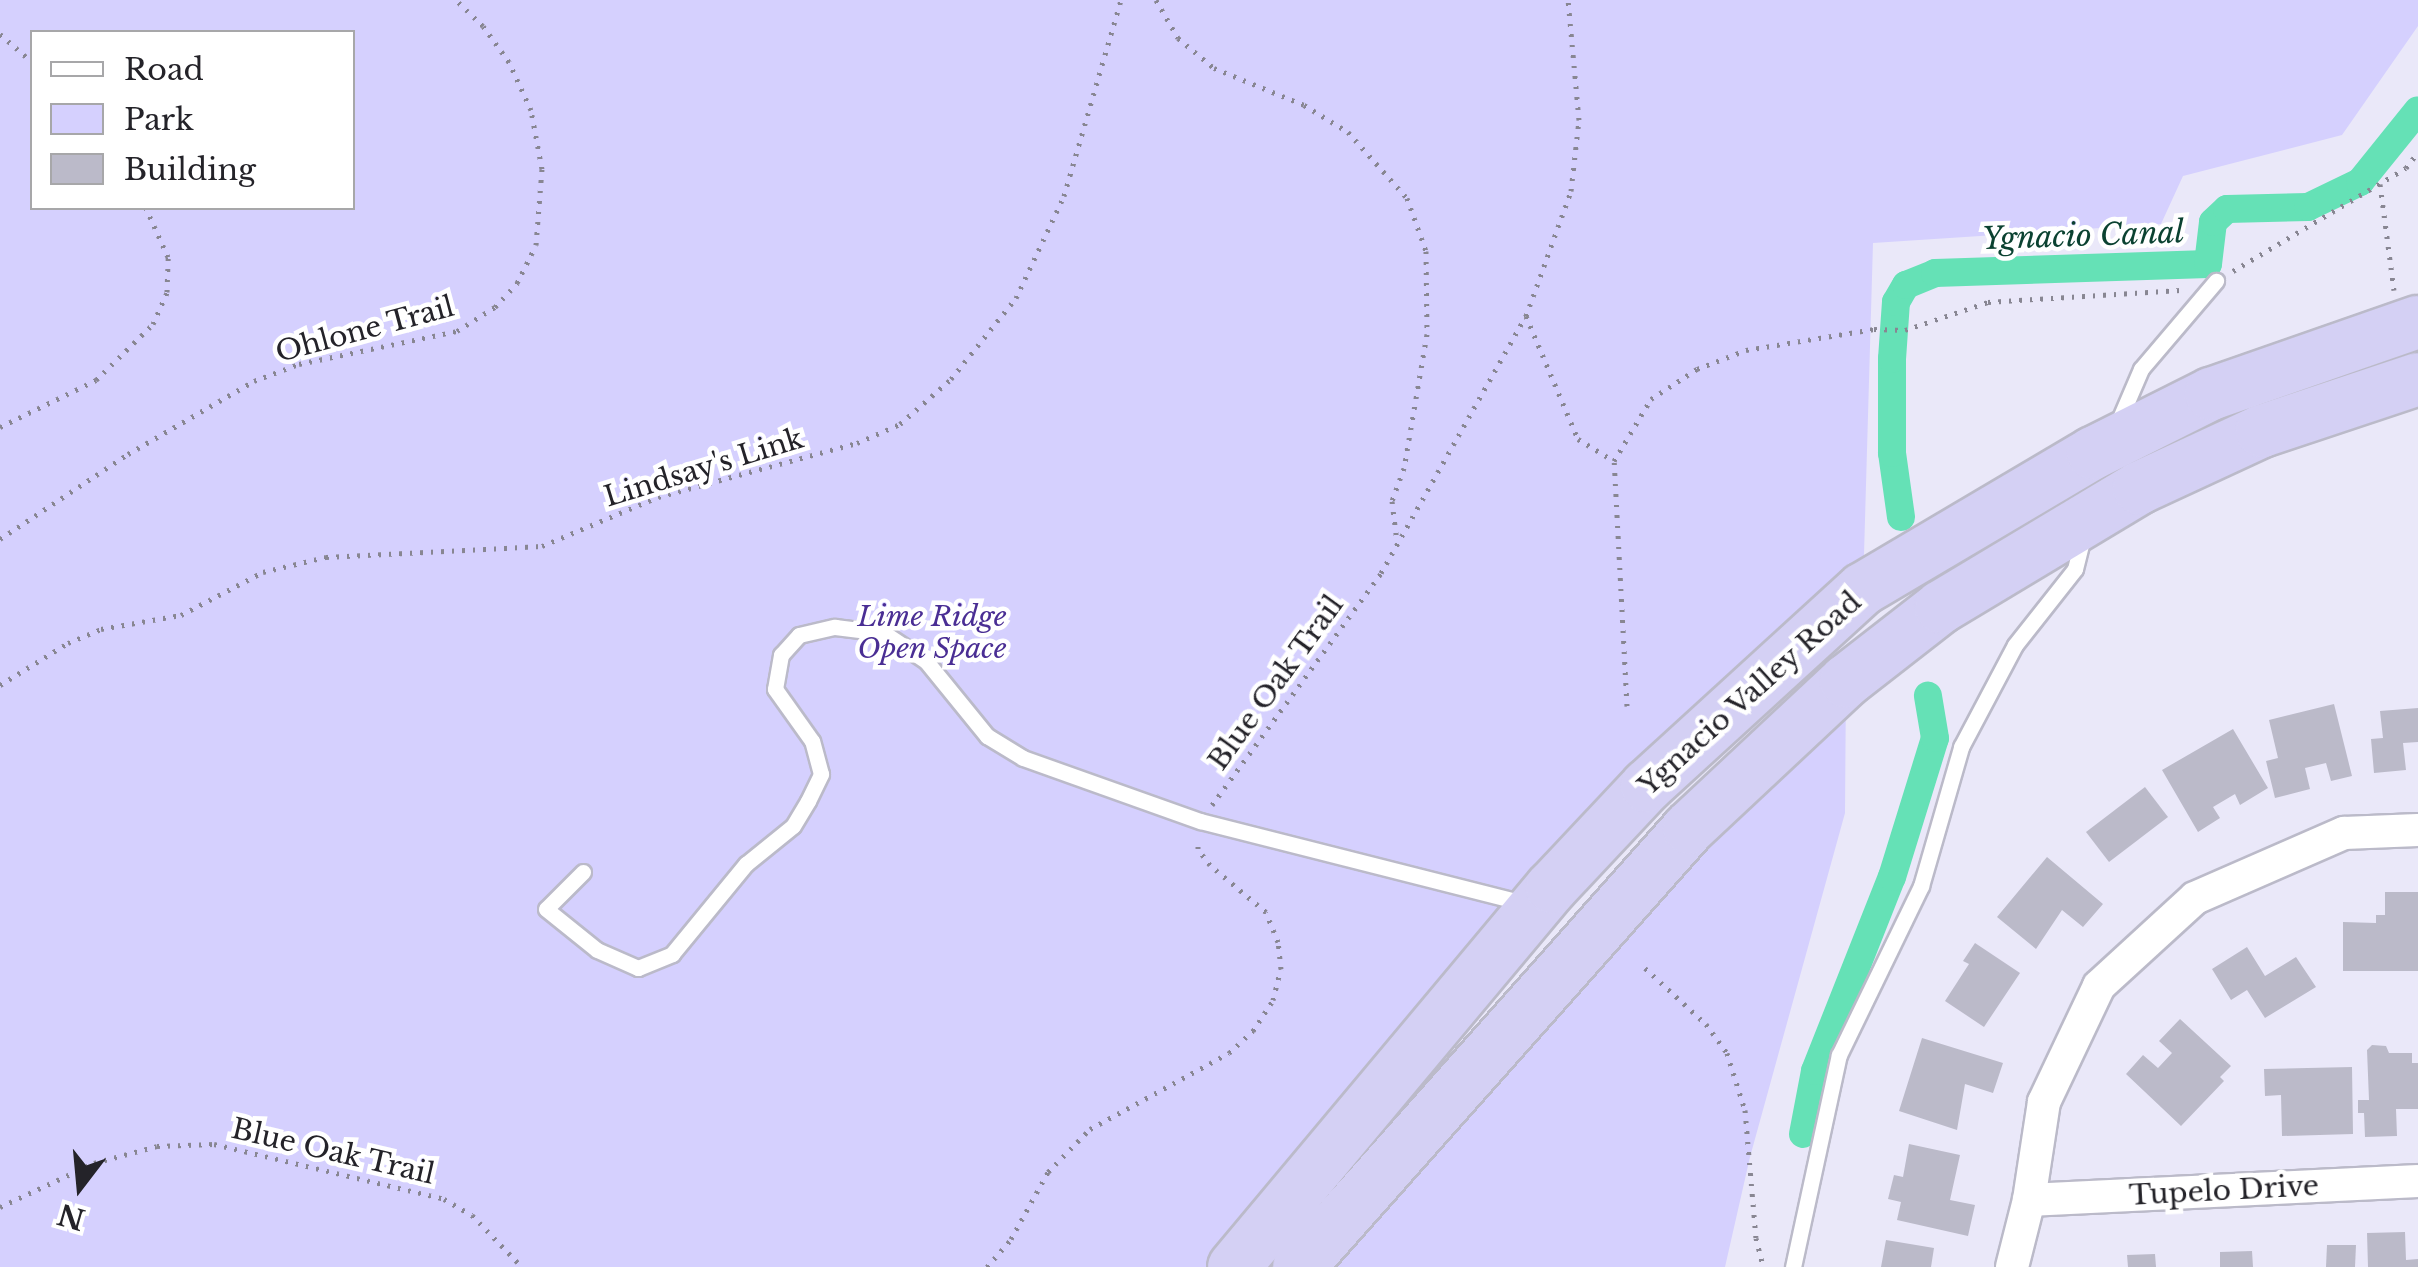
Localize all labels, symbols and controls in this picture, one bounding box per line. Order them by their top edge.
legend [30,30,355,210]
text: Road [124,51,204,88]
text: Park [124,101,194,138]
text: Building [124,151,256,188]
water label: Ygnacio Canal [1981,214,2185,258]
street label: Ohlone Trail [272,290,458,370]
street label: Lindsay's Link [600,422,808,514]
street label: Ygnacio Valley Road [1631,585,1869,803]
street label: Blue Oak Trail [1201,589,1351,777]
park label: Lime Ridge Open Space [857,600,1007,666]
street label: Blue Oak Trail [228,1112,438,1192]
north arrow [30,1137,130,1237]
street label: Tupelo Drive [2128,1169,2320,1213]
text: N [54,1196,89,1237]

